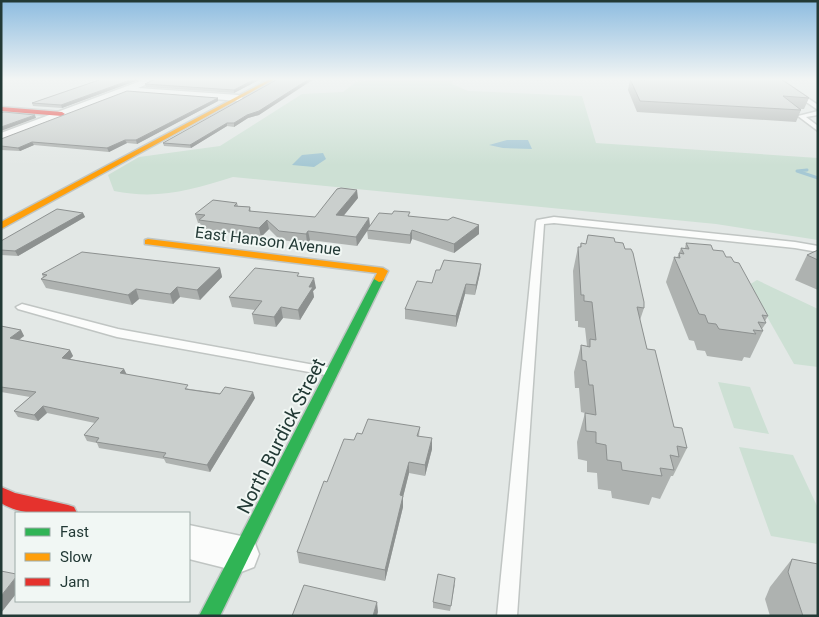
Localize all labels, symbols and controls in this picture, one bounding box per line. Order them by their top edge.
street label: East Hanson Avenue [194,223,342,259]
street label: North Burdick Street [232,355,330,517]
legend [15,512,190,602]
text: Fast [60,523,89,541]
text: Slow [60,548,92,566]
text: Jam [60,573,90,591]

